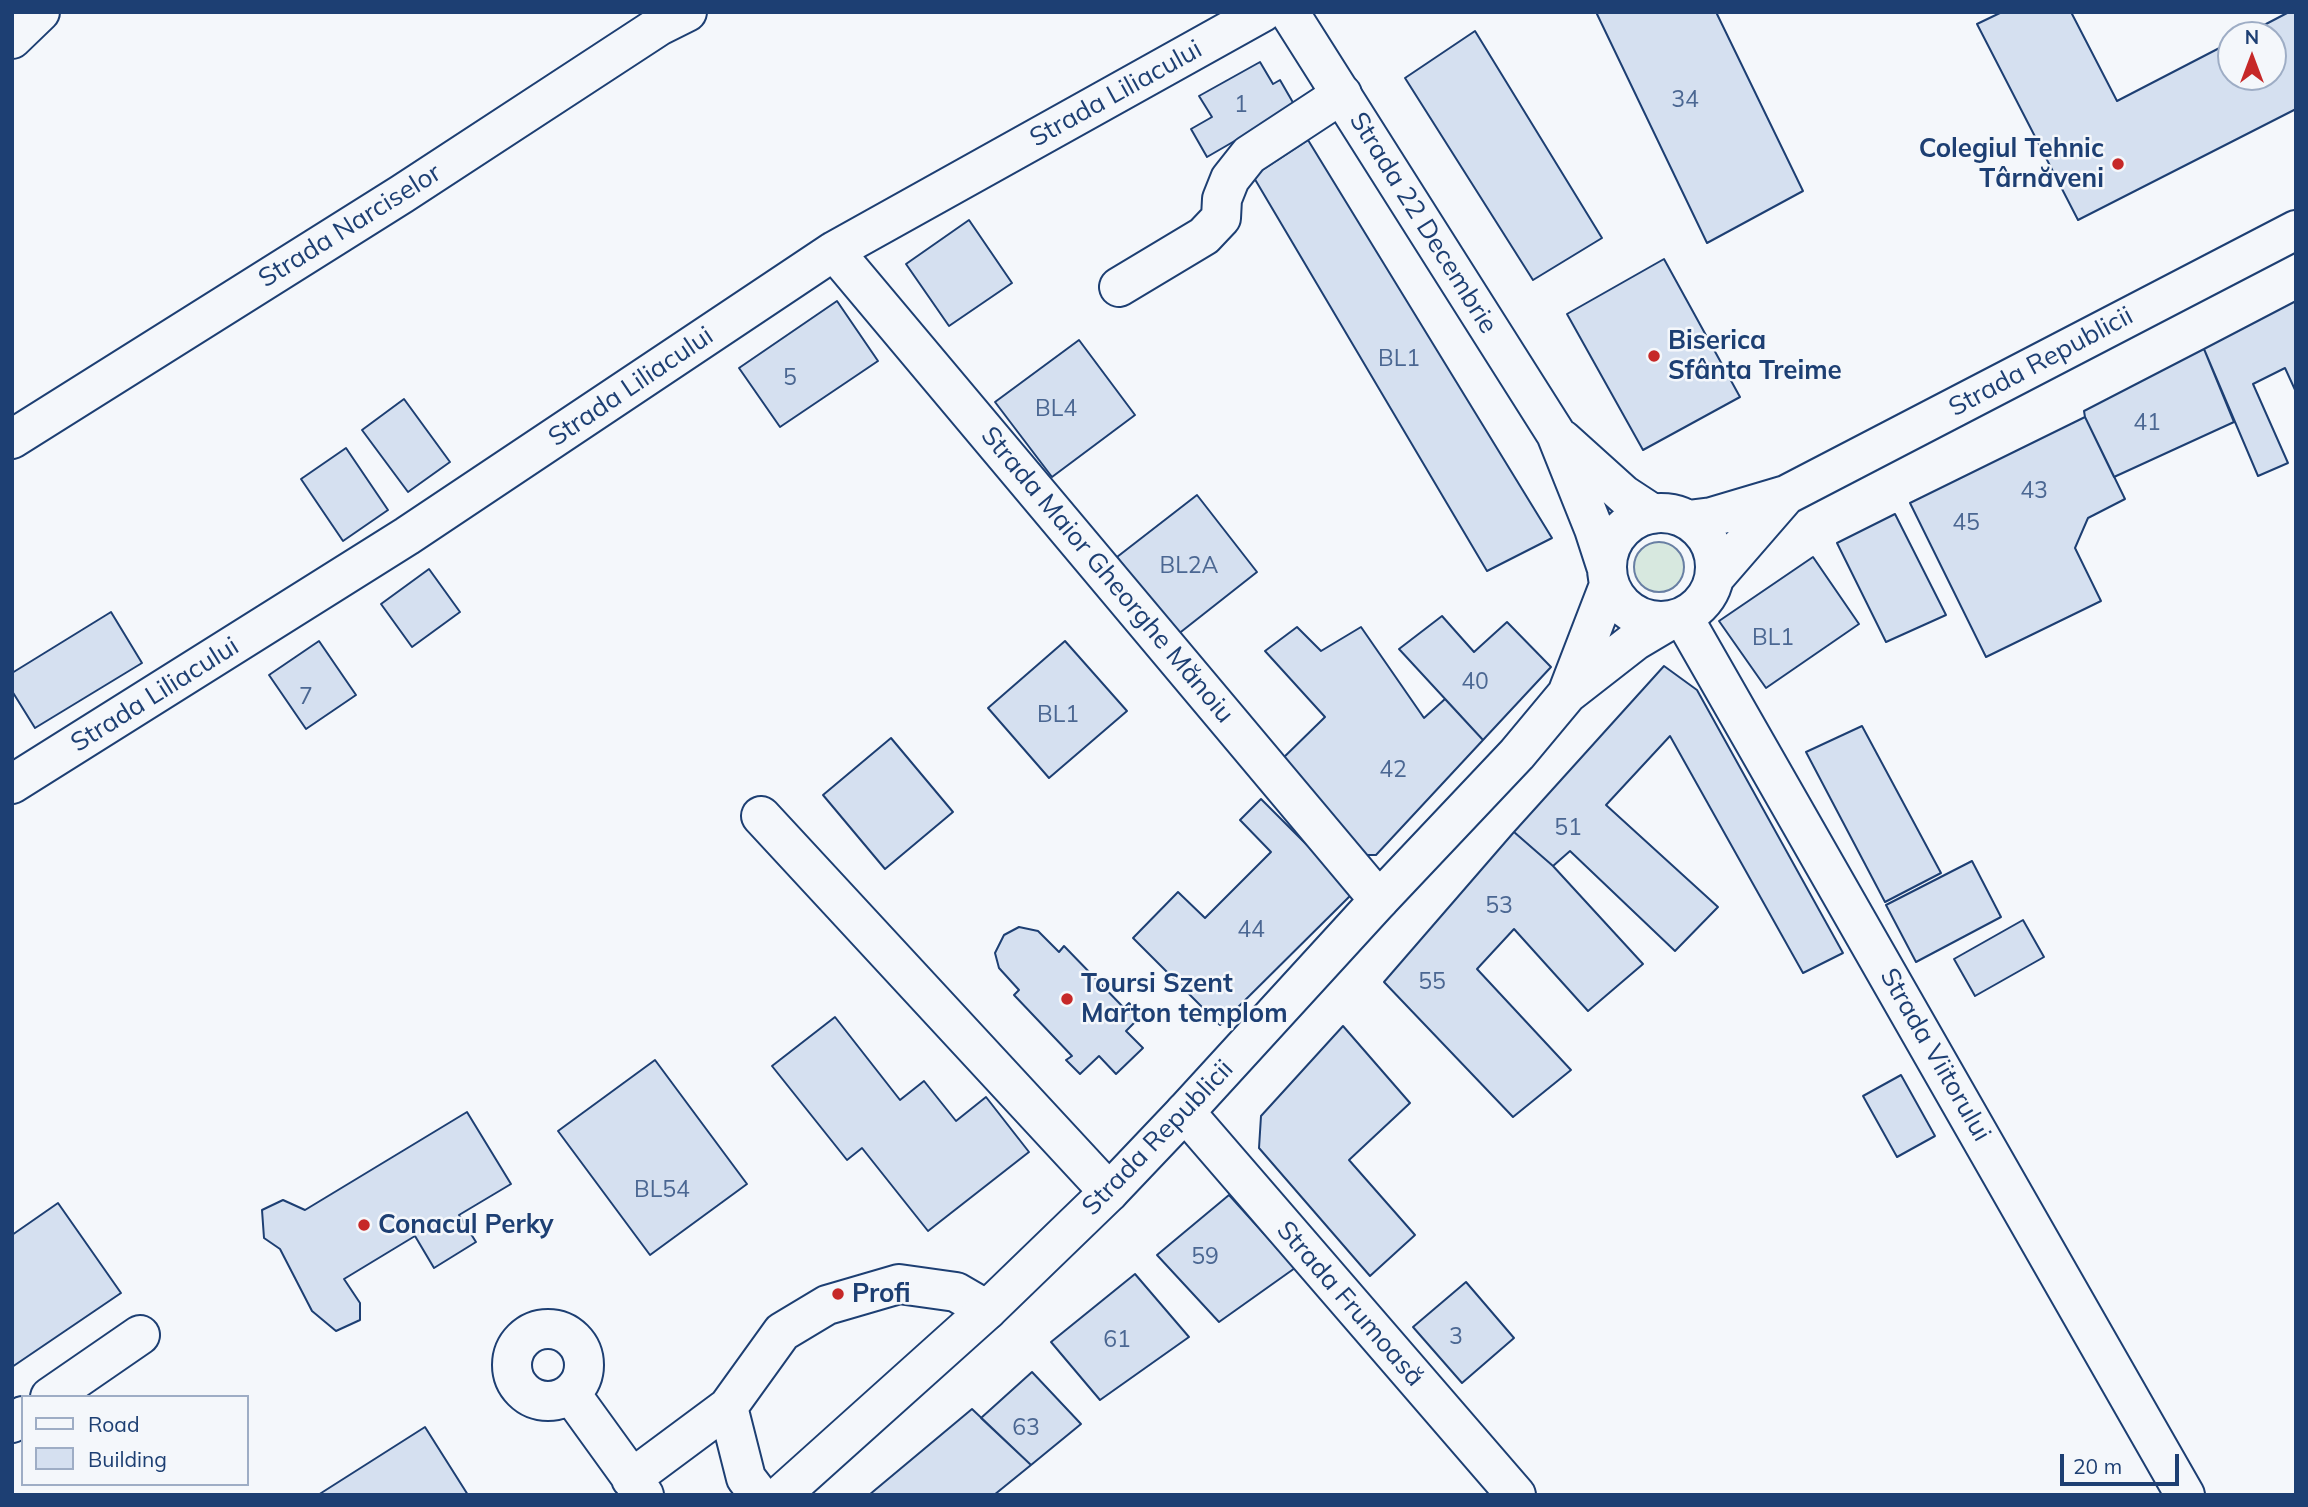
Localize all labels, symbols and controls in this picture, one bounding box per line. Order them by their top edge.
north arrow [2217,21,2287,91]
text: N [2245,25,2259,49]
street label: Strada Liliacului [1025,34,1207,154]
house number: 34 [1671,86,1699,114]
house number: 1 [1234,91,1248,119]
street label: Strada 22 Decembrie [1342,107,1504,339]
place label: Colegiul Tehnic Târnăveni [1919,133,2104,194]
marker: Colegiul Tehnic Târnăveni [2110,156,2126,172]
street label: Strada Narciselor [253,157,447,295]
street label: Strada Republicii [1944,300,2138,424]
street label: Strada Liliacului [543,320,719,454]
place label: Biserica Sfânta Treime [1668,325,1842,386]
house number: BL1 [1378,345,1420,373]
marker: Biserica Sfânta Treime [1646,348,1662,364]
house number: 5 [783,364,797,392]
house number: BL4 [1035,395,1077,423]
house number: 41 [2133,409,2161,437]
street label: Strada Maior Gheorghe Mănoiu [974,421,1240,729]
house number: 43 [2020,477,2048,505]
house number: 45 [1952,509,1980,537]
house number: BL2A [1160,552,1218,580]
house number: BL1 [1752,624,1794,652]
street label: Strada Liliacului [65,631,245,759]
house number: 40 [1461,668,1489,696]
house number: 7 [299,683,313,711]
house number: BL1 [1037,701,1079,729]
house number: 42 [1379,756,1407,784]
house number: 51 [1554,814,1582,842]
house number: 53 [1485,892,1513,920]
house number: 44 [1237,916,1265,944]
street label: Strada Viitorului [1873,963,1997,1147]
place label: Toursi Szent Marton templom [1081,968,1288,1030]
house number: 55 [1418,968,1446,996]
marker: Toursi Szent Marton templom [1059,991,1075,1007]
street label: Strada Republicii [1076,1054,1240,1222]
house number: BL54 [634,1176,690,1204]
place label: Conacul Perky [378,1209,554,1241]
street label: Strada Frumoasă [1270,1215,1430,1393]
marker: Conacul Perky [356,1217,372,1233]
house number: 59 [1191,1243,1219,1271]
place label: Profi [852,1278,911,1310]
marker: Profi [830,1286,846,1302]
house number: 3 [1449,1323,1463,1351]
house number: 61 [1103,1326,1131,1354]
legend [21,1395,248,1486]
text: Road [88,1411,139,1437]
house number: 63 [1012,1414,1040,1442]
scale bar [2063,1440,2182,1484]
text: Building [88,1446,167,1472]
text: 20 m [2073,1453,2122,1479]

